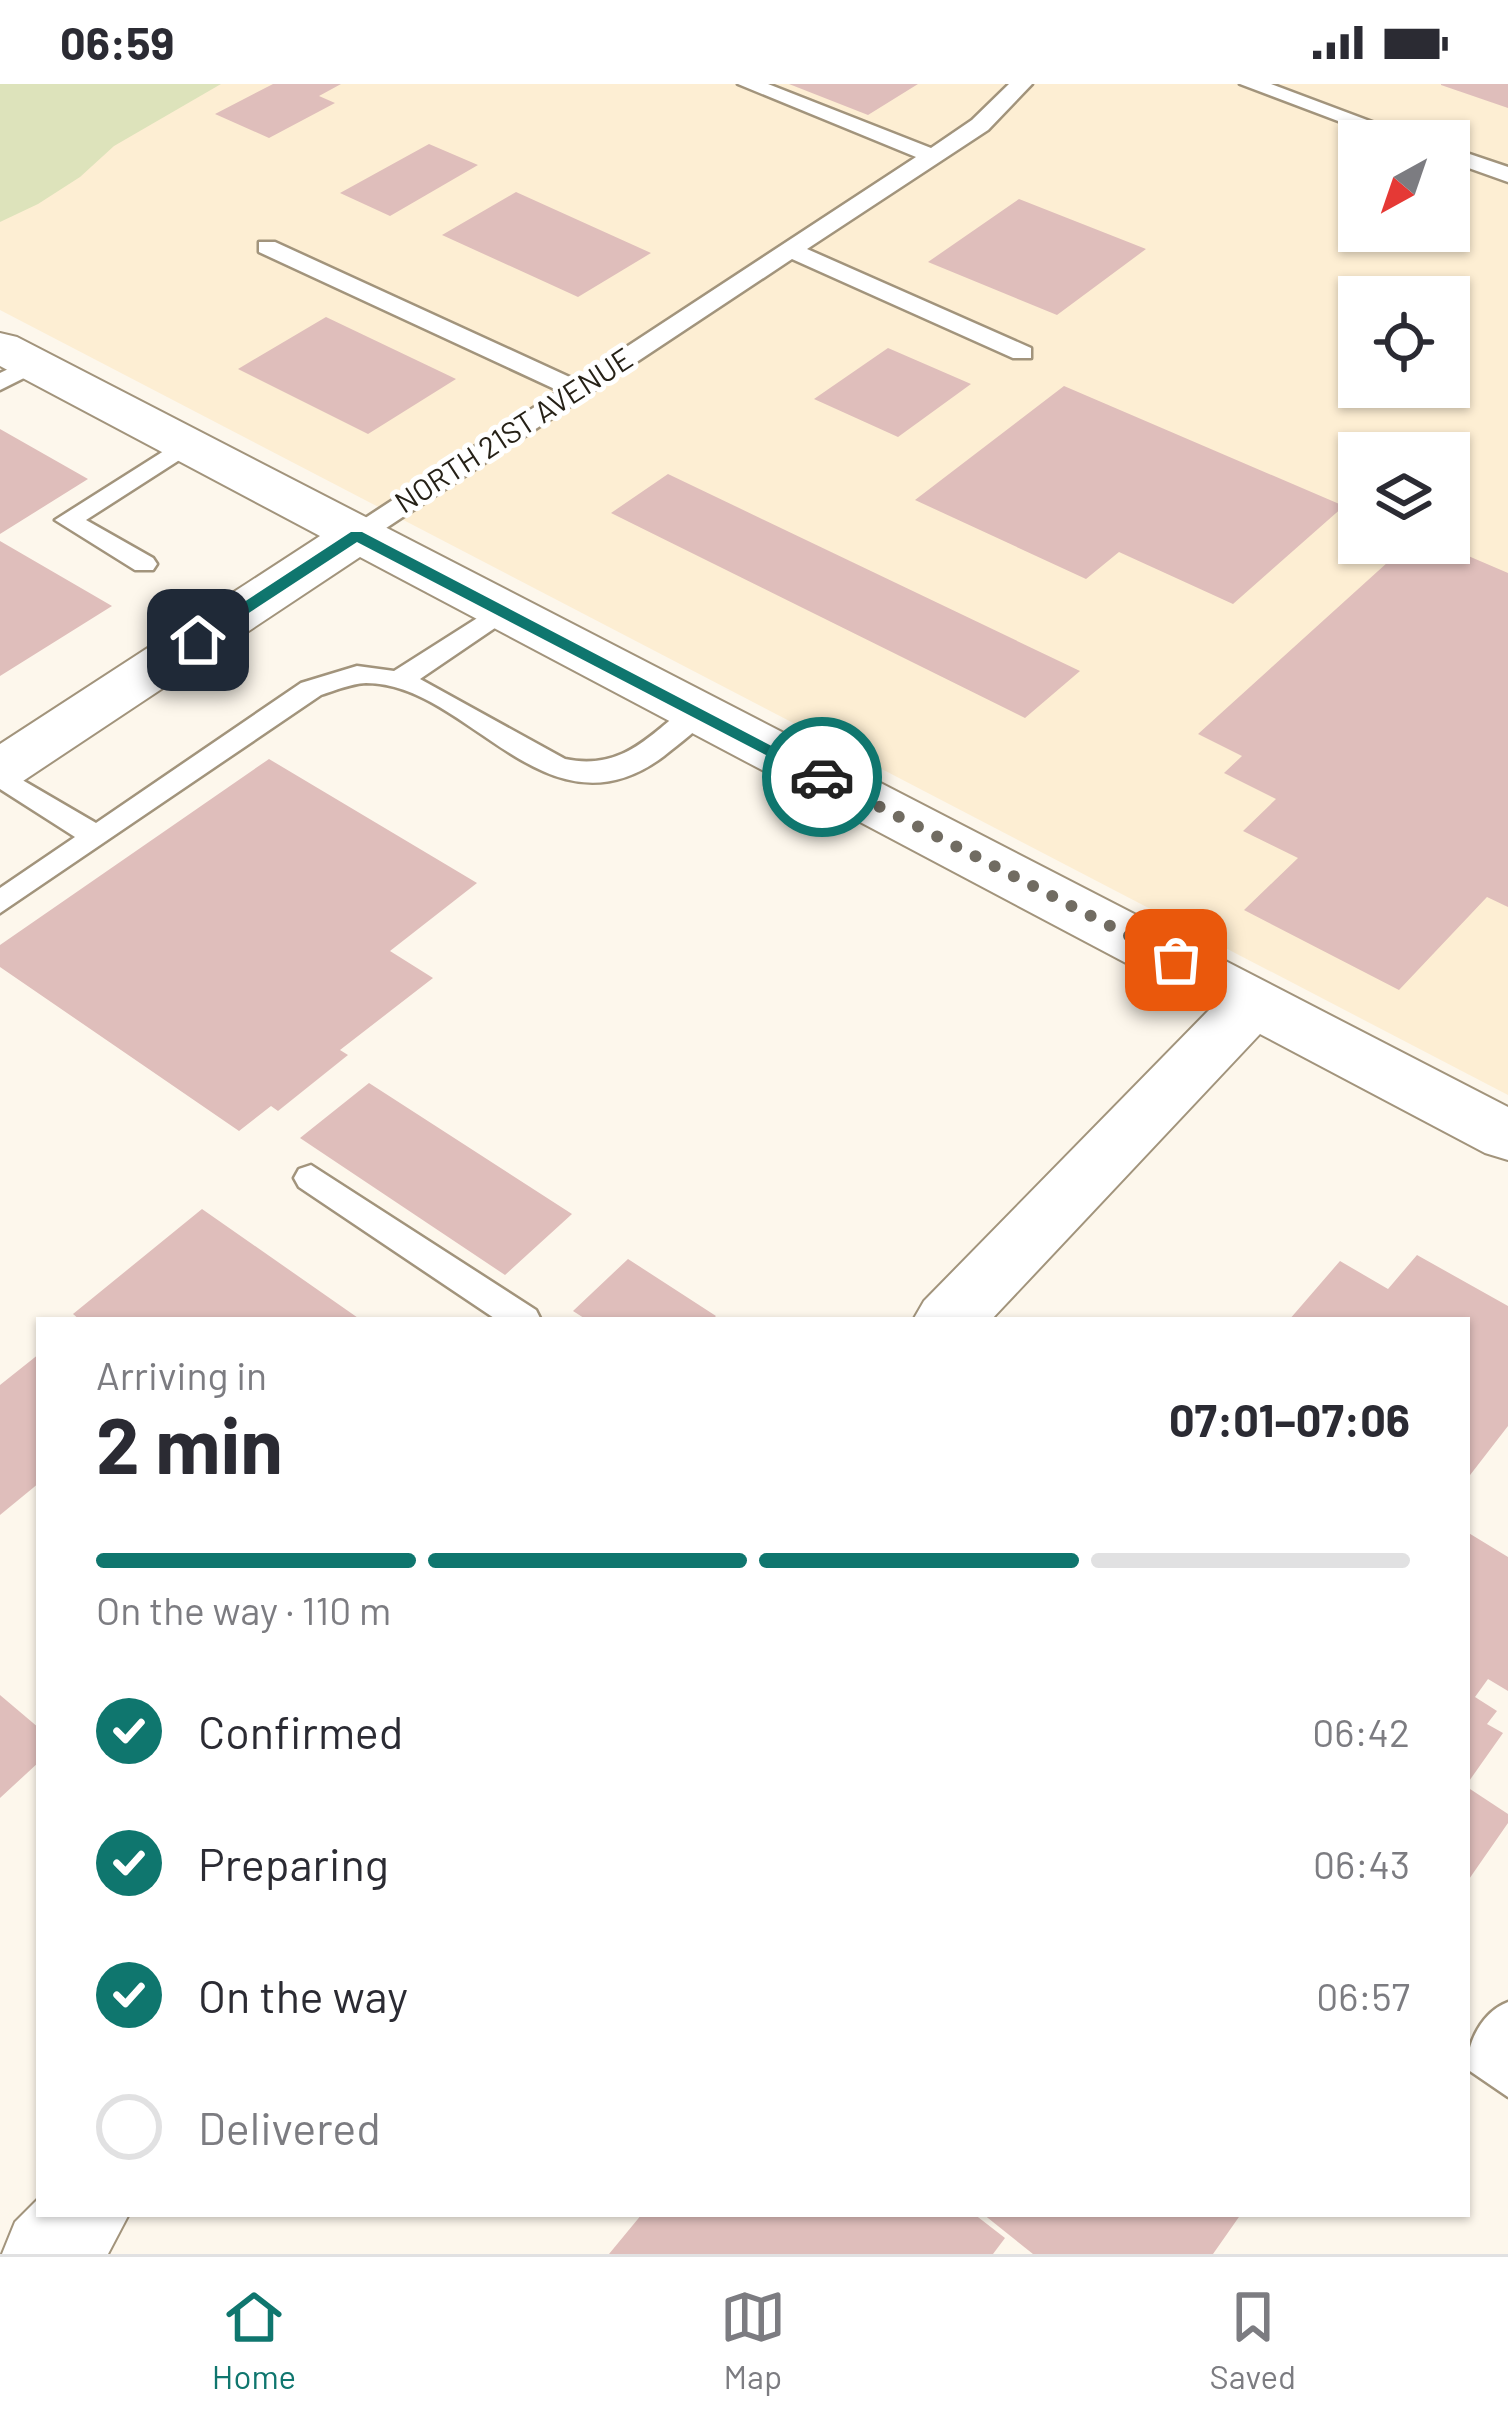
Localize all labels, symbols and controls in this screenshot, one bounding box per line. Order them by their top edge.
text: 06:59 [60,15,174,69]
north arrow [1338,120,1470,252]
map controls [1338,120,1470,564]
button: locate [1338,276,1470,408]
street label: NORTH 21ST AVENUE [387,339,639,520]
button: layers [1338,432,1470,564]
pin [147,589,249,691]
icon: home [165,607,231,673]
courier [762,717,882,837]
icon: car [789,744,855,810]
pin [1125,909,1227,1011]
icon: bag [1143,927,1209,993]
text: Arriving in [96,1351,267,1398]
text: 07:01–07:06 [1169,1392,1410,1446]
text: 2 min [96,1396,283,1490]
text: On the way · 110 m [96,1586,391,1633]
icon: check [96,1698,162,1764]
text: Confirmed [198,1704,403,1758]
text: 06:42 [1312,1708,1410,1755]
icon: check [96,1830,162,1896]
text: Preparing [198,1836,389,1890]
text: 06:43 [1313,1840,1410,1887]
icon: check [96,1962,162,2028]
text: On the way [198,1968,408,2022]
text: 06:57 [1316,1972,1410,2019]
text: Delivered [198,2100,381,2154]
tab: Home [212,2284,296,2396]
tab: Map [720,2284,786,2396]
tab: Saved [1210,2284,1296,2396]

